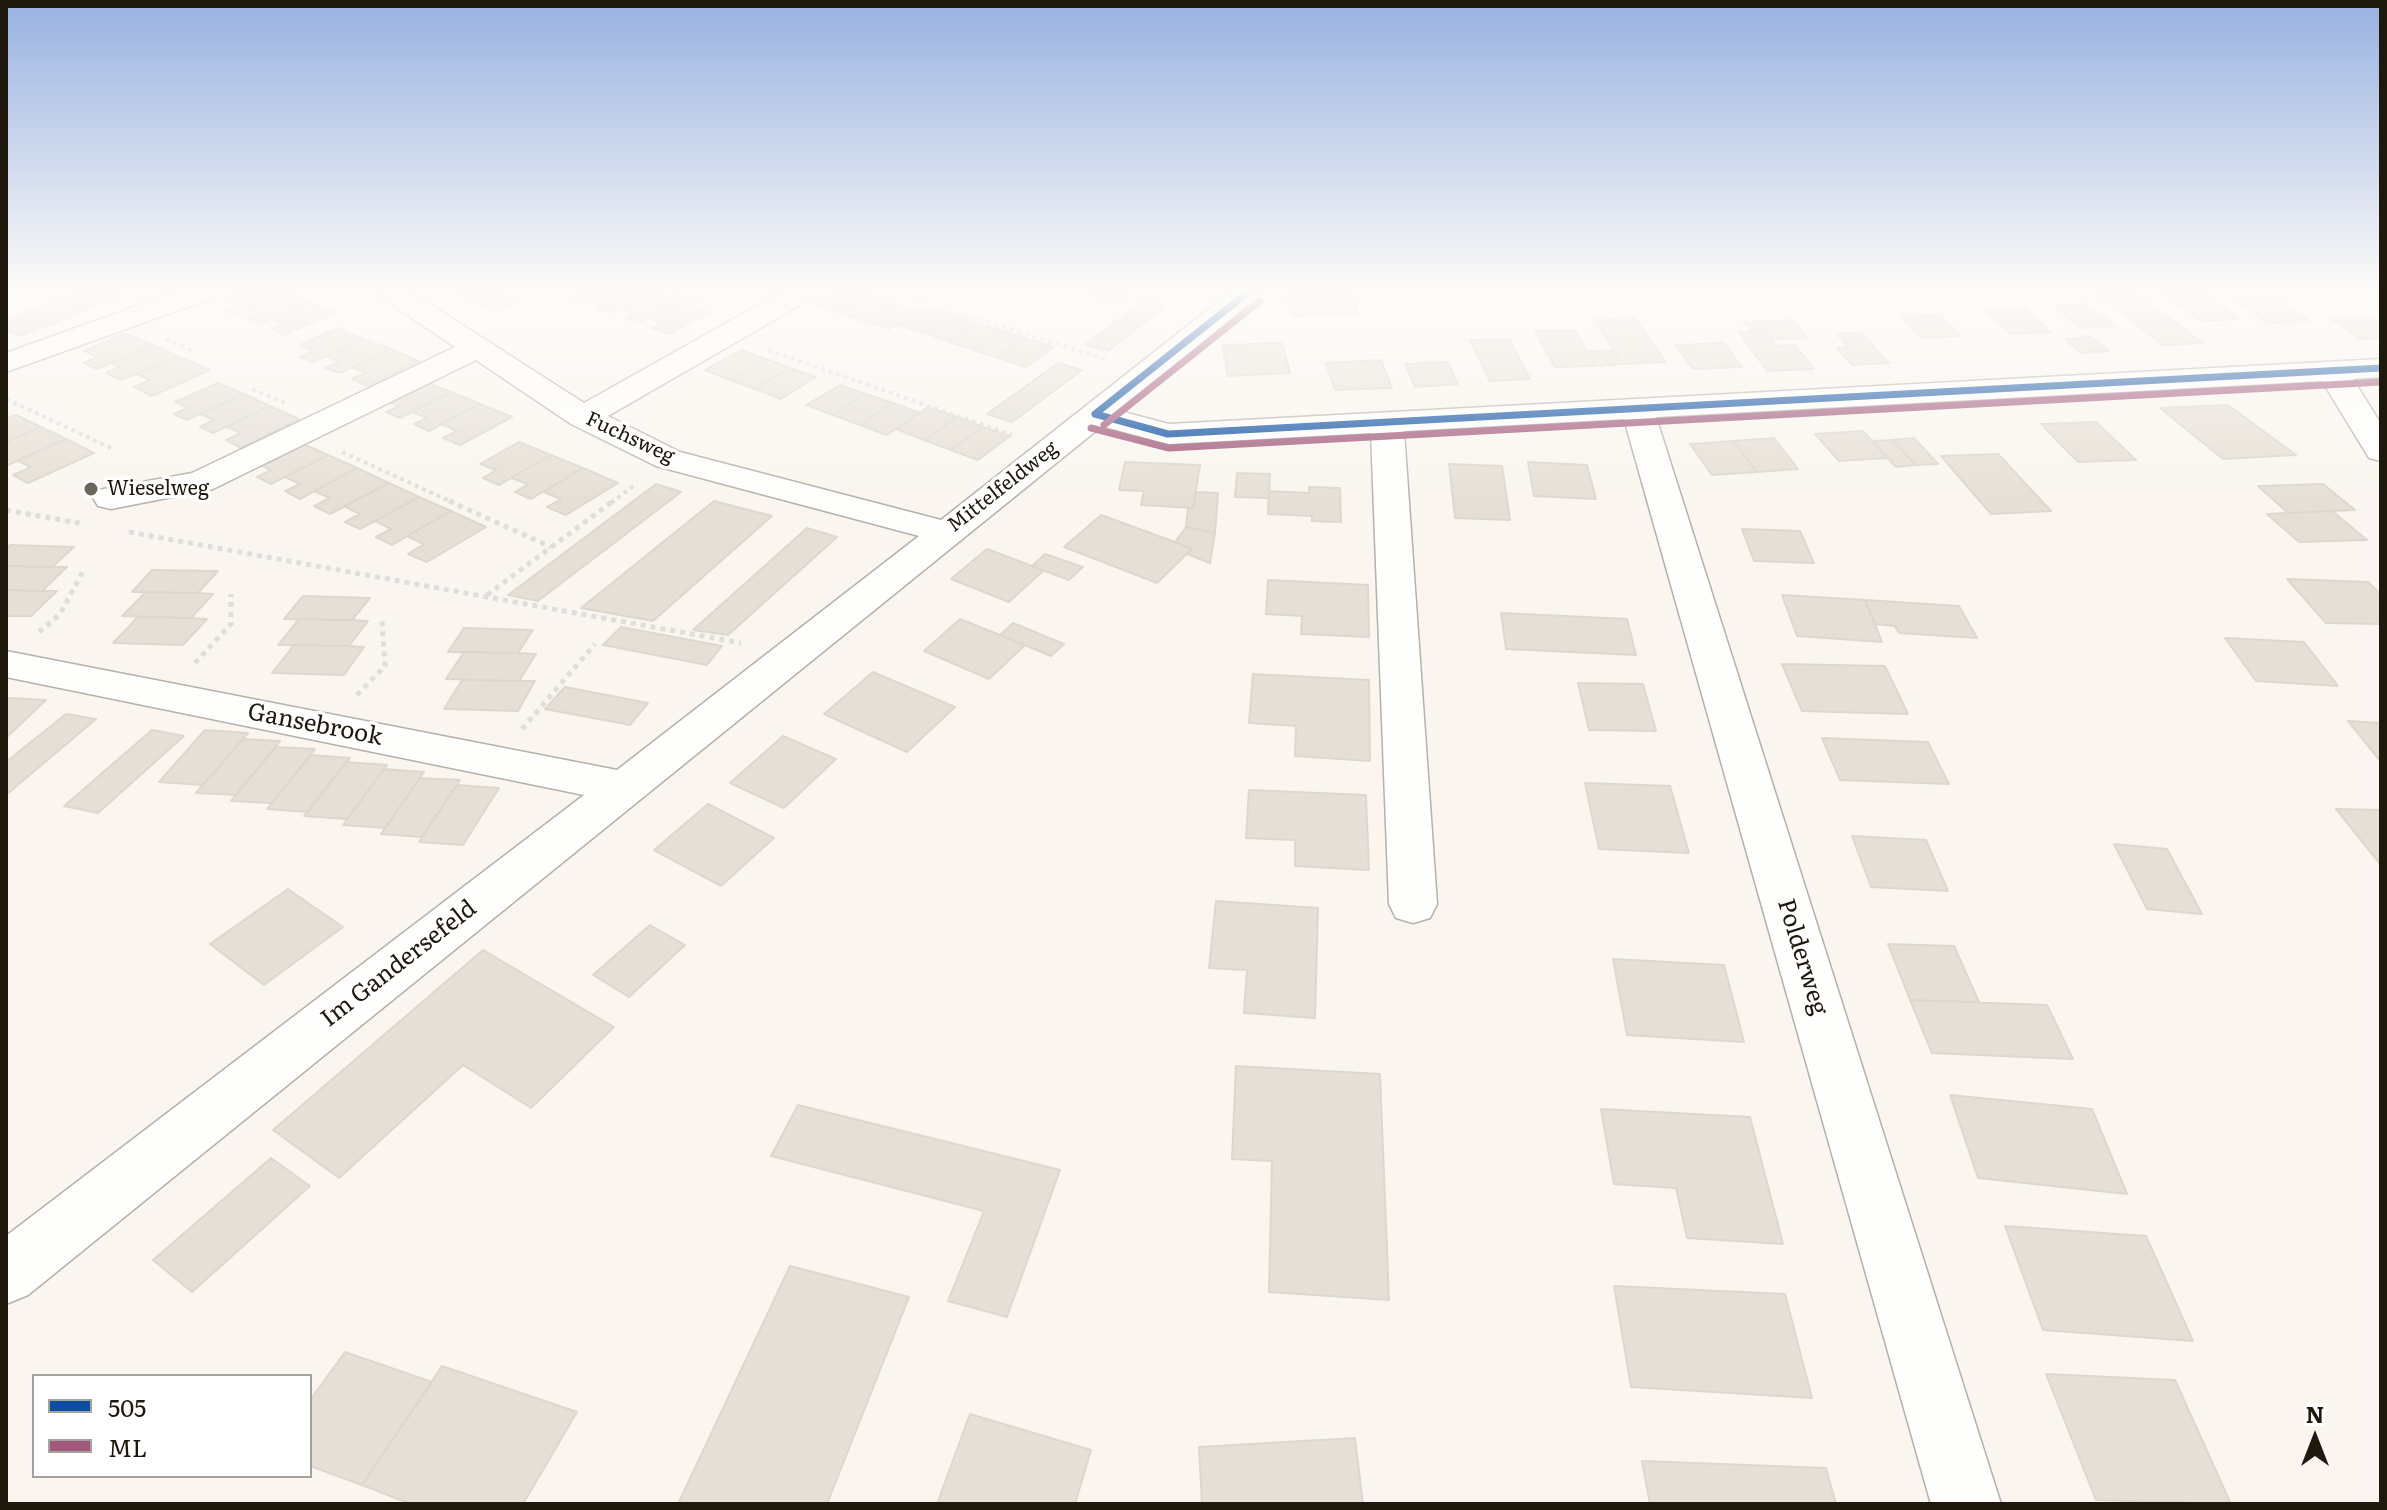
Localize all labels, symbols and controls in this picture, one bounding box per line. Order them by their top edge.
street label: Fuchsweg [582,407,678,469]
street label: Mittelfeldweg [943,437,1063,537]
place label: Wieselweg [107,477,209,501]
marker: Wieselweg [82,480,100,498]
street label: Gansebrook [245,698,385,752]
street label: Im Gandersefeld [316,894,482,1034]
street label: Polderweg [1771,895,1833,1019]
legend [32,1374,312,1478]
text: 505 [108,1389,146,1424]
text: N [2306,1397,2324,1430]
north arrow [2275,1398,2355,1478]
text: ML [108,1429,147,1464]

